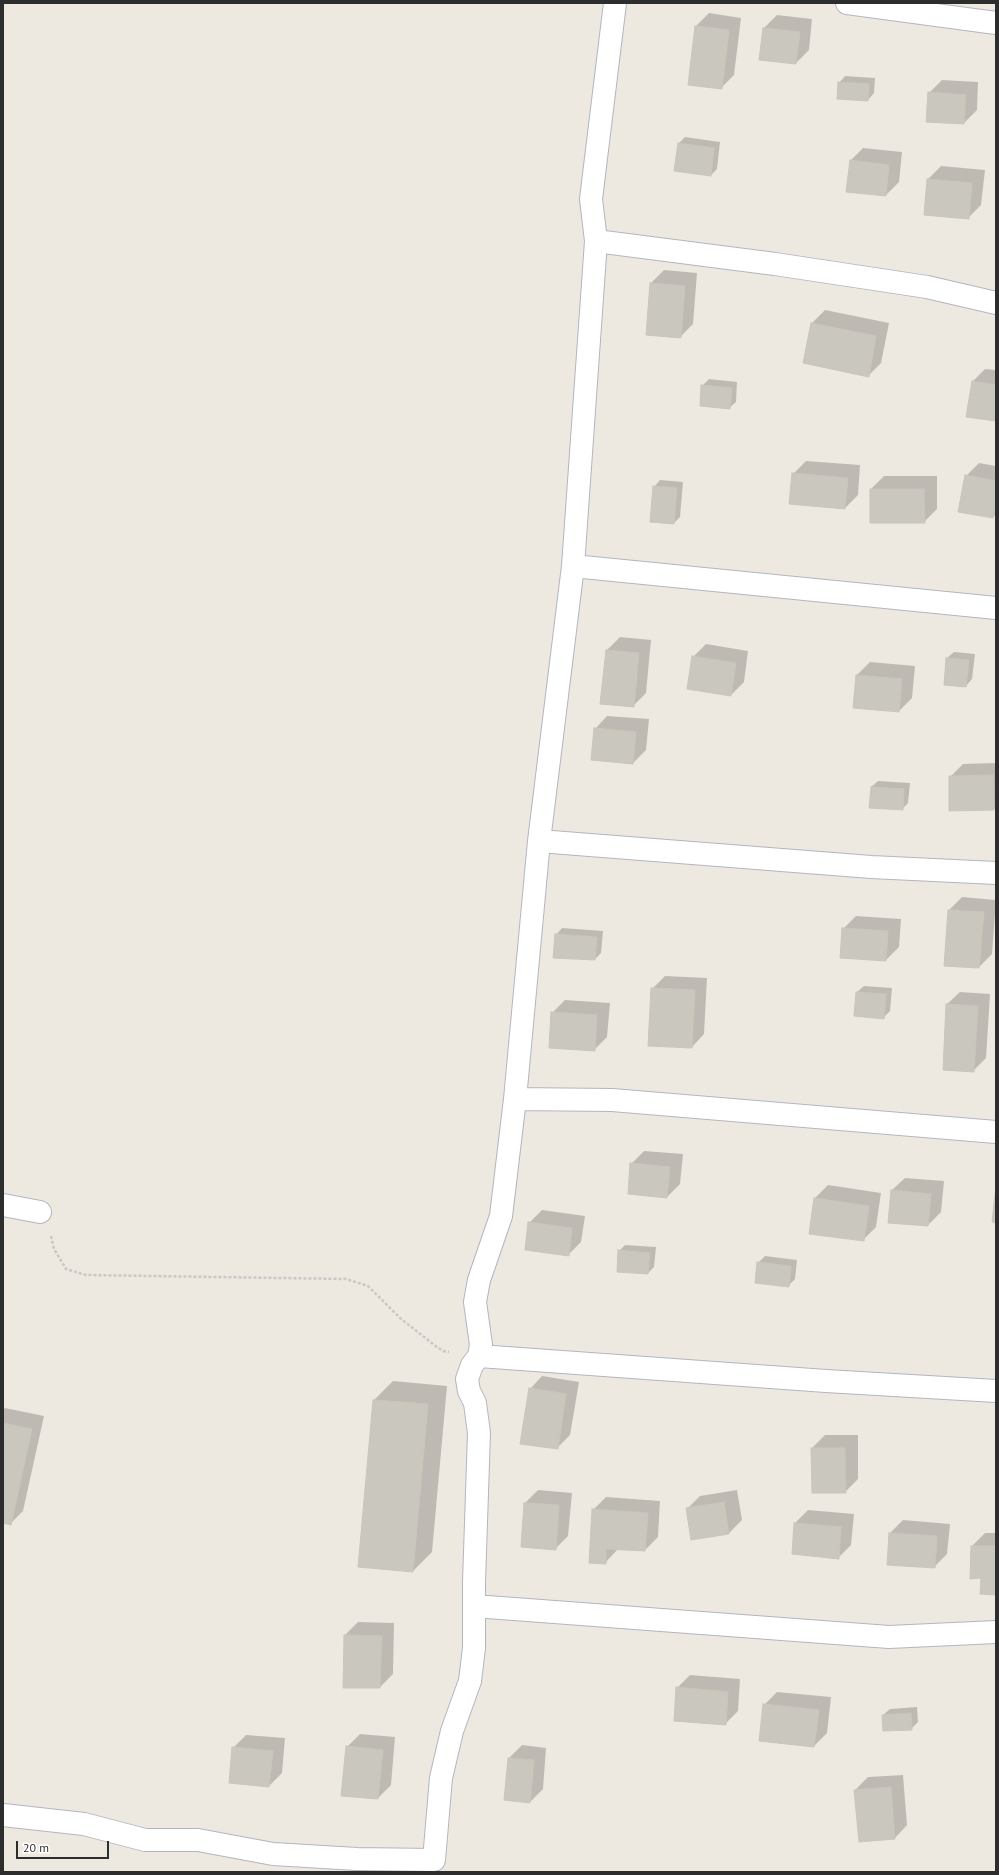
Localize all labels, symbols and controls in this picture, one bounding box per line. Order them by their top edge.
scale bar [18,1833,111,1859]
text: 20 m [23,1840,49,1855]

